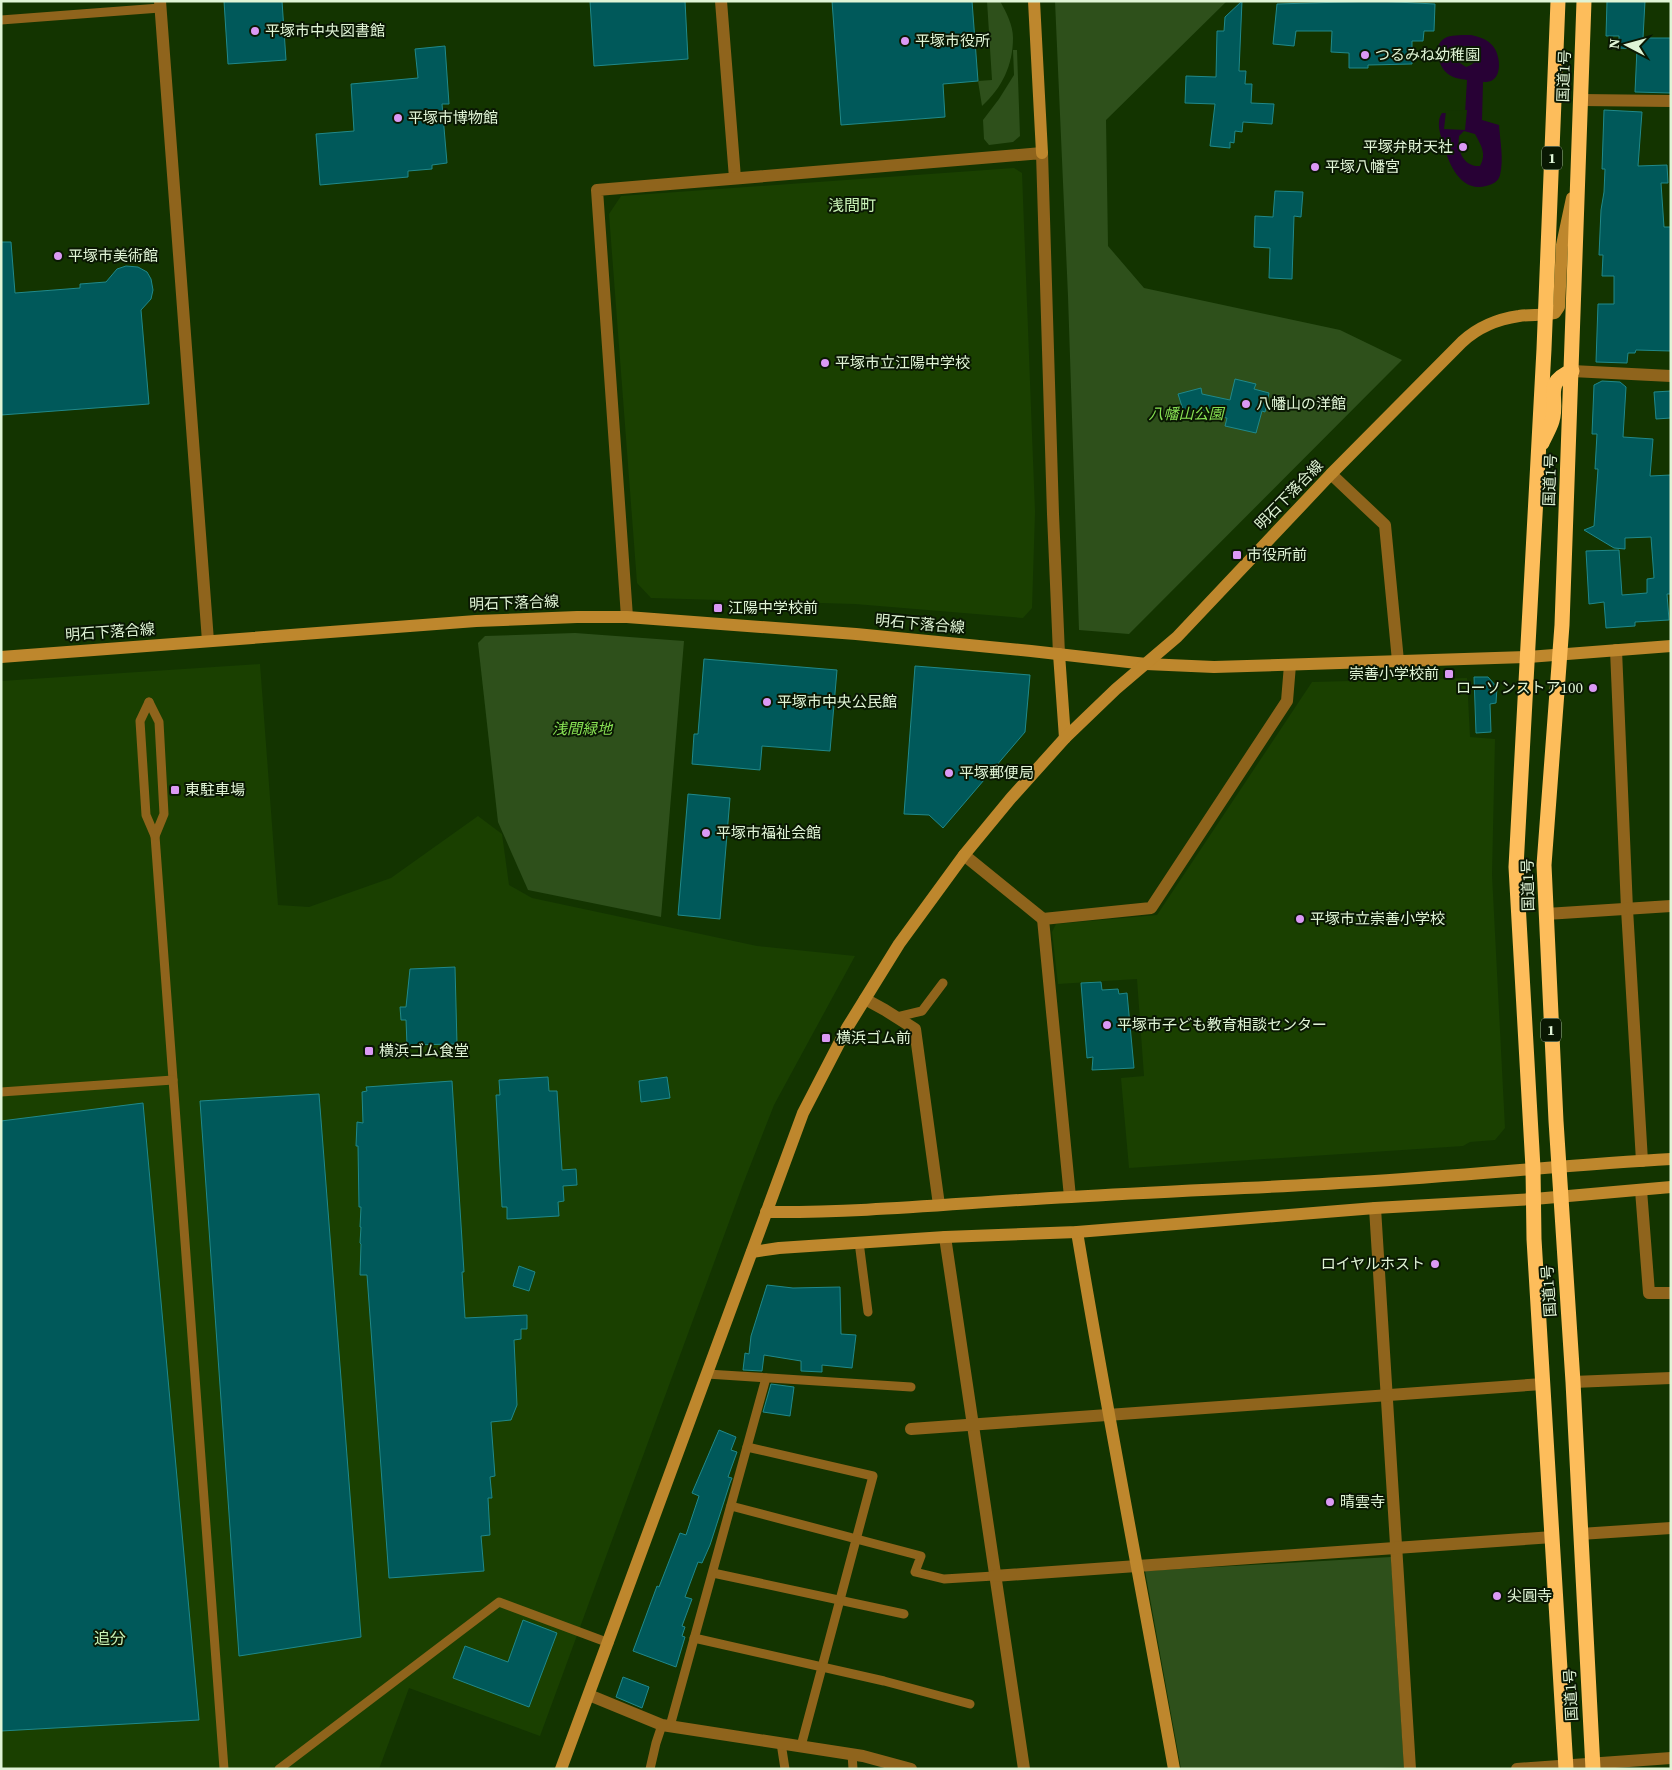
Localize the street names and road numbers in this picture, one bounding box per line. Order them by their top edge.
street label: 国道1号 [1552,49,1575,103]
road number: 1 [1542,146,1562,170]
street label: 国道1号 [1538,453,1561,507]
street label: 明石下落合線 [1250,455,1327,534]
street label: 明石下落合線 [469,590,559,615]
street label: 明石下落合線 [874,609,966,638]
street label: 明石下落合線 [64,618,156,645]
street label: 国道1号 [1517,859,1538,911]
road number: 1 [1541,1018,1561,1042]
street label: 国道1号 [1536,1264,1561,1318]
street label: 国道1号 [1559,1668,1582,1722]

